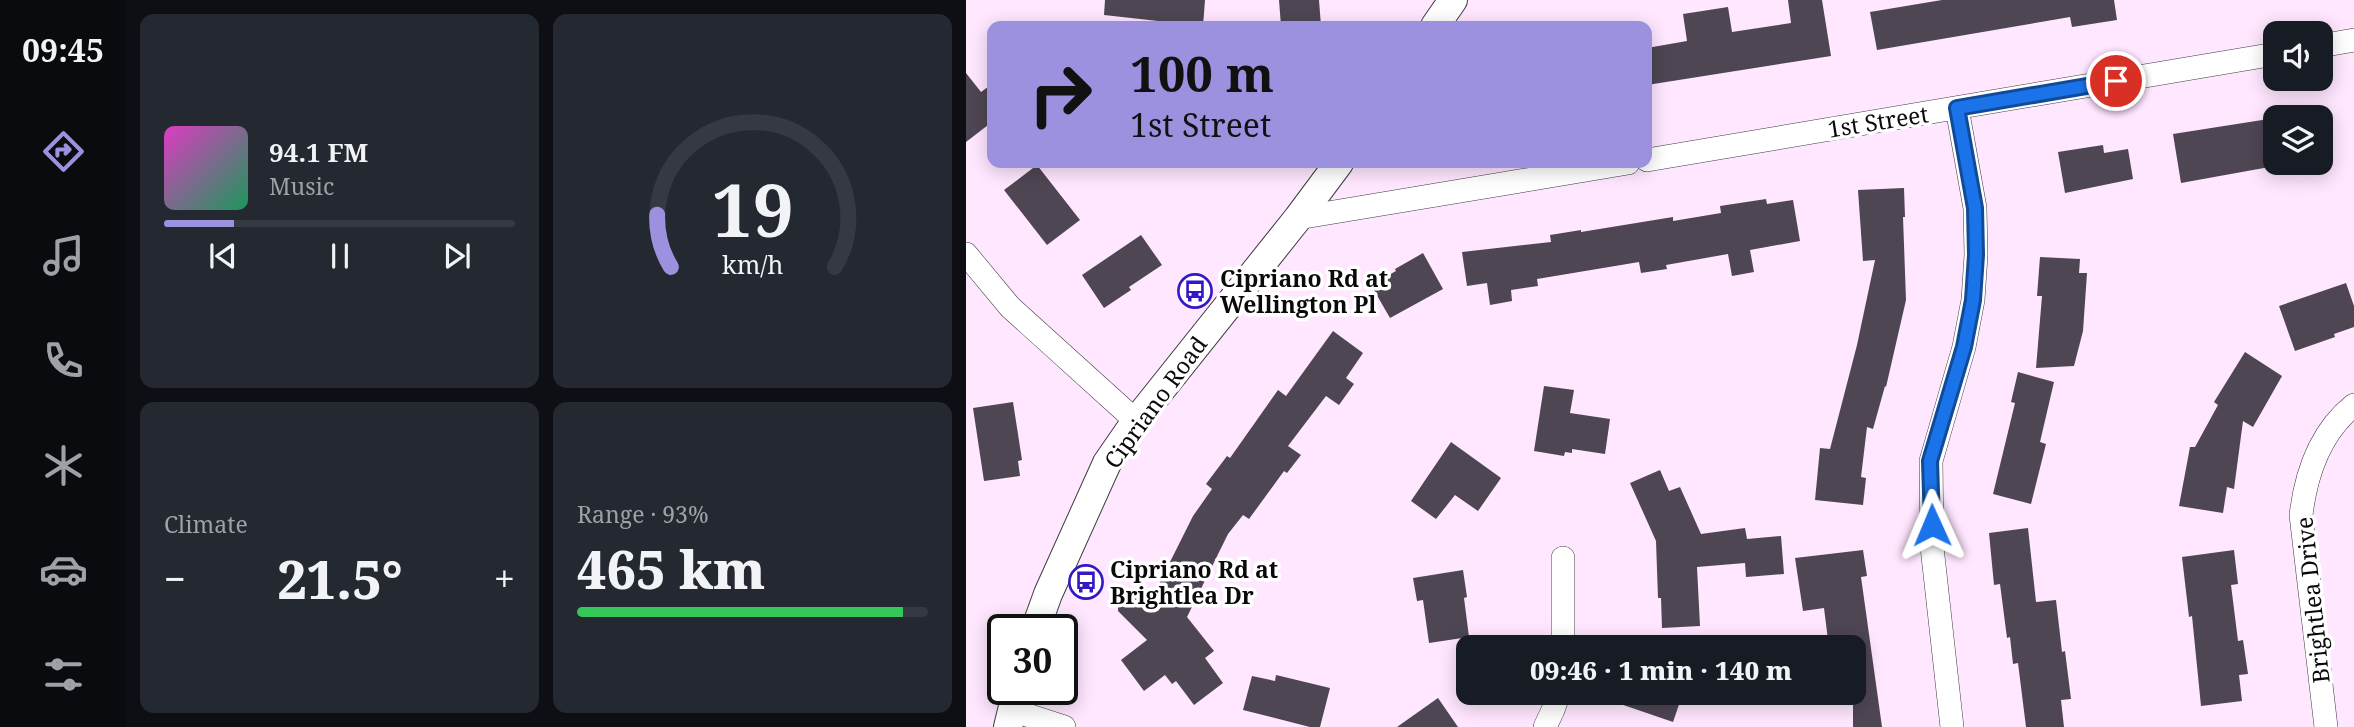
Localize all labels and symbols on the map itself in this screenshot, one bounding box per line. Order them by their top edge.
pin [2086,51,2146,111]
street label: 1st Street [1825,97,1931,145]
place label: Cipriano Rd at Wellington Pl [1220,262,1388,320]
bus stop icon: Cipriano Rd at Wellington Pl [1176,272,1214,310]
street label: Cipriano Road [1096,329,1214,475]
position arrow [1895,488,1969,562]
street label: Brightlea Drive [2287,515,2337,685]
place label: Cipriano Rd at Brightlea Dr [1110,553,1278,611]
bus stop icon: Cipriano Rd at Brightlea Dr [1067,563,1105,601]
speed limit sign: 30 [987,614,1078,705]

